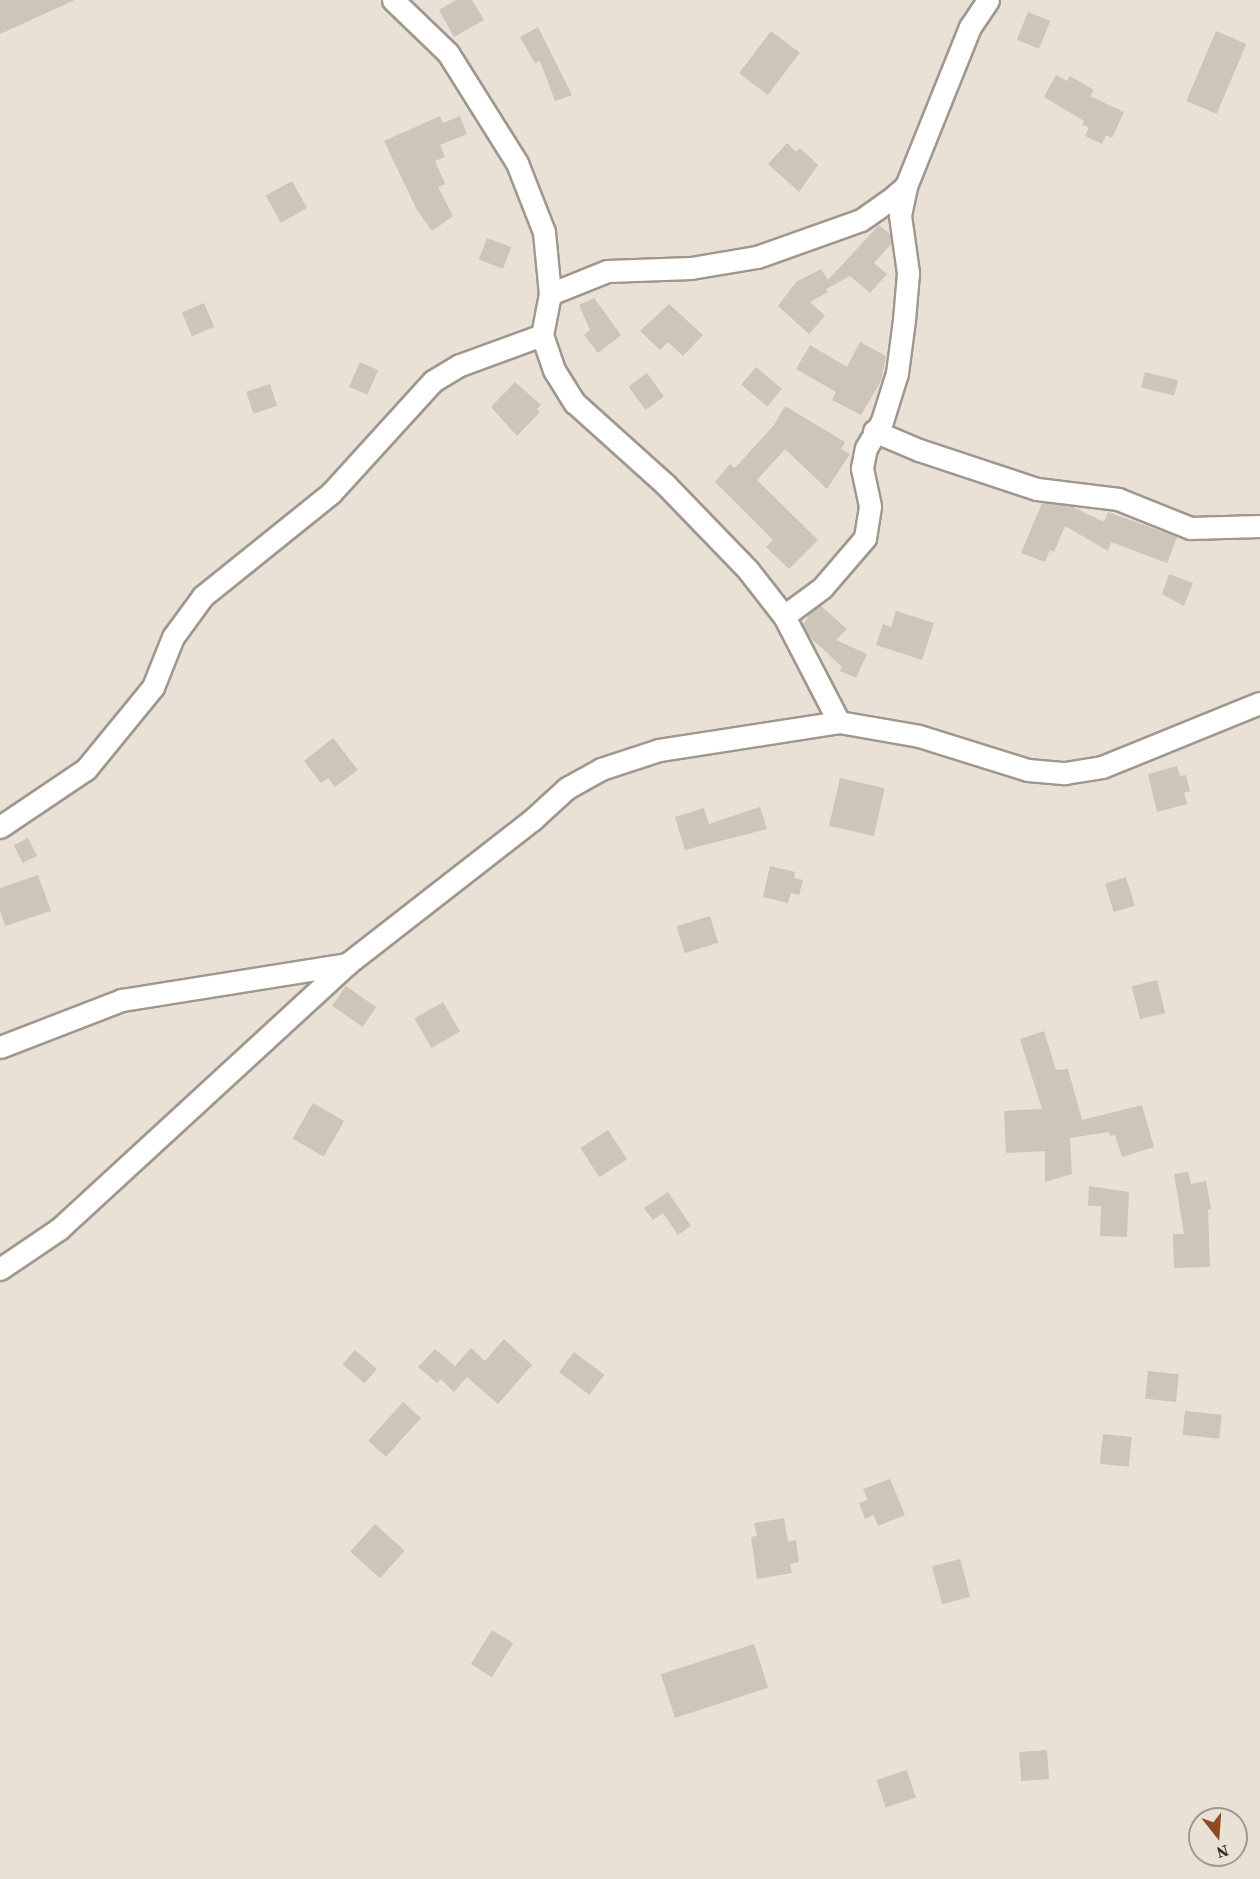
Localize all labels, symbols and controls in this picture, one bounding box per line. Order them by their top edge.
north arrow [1188,1807,1248,1867]
text: N [1214,1840,1231,1865]

